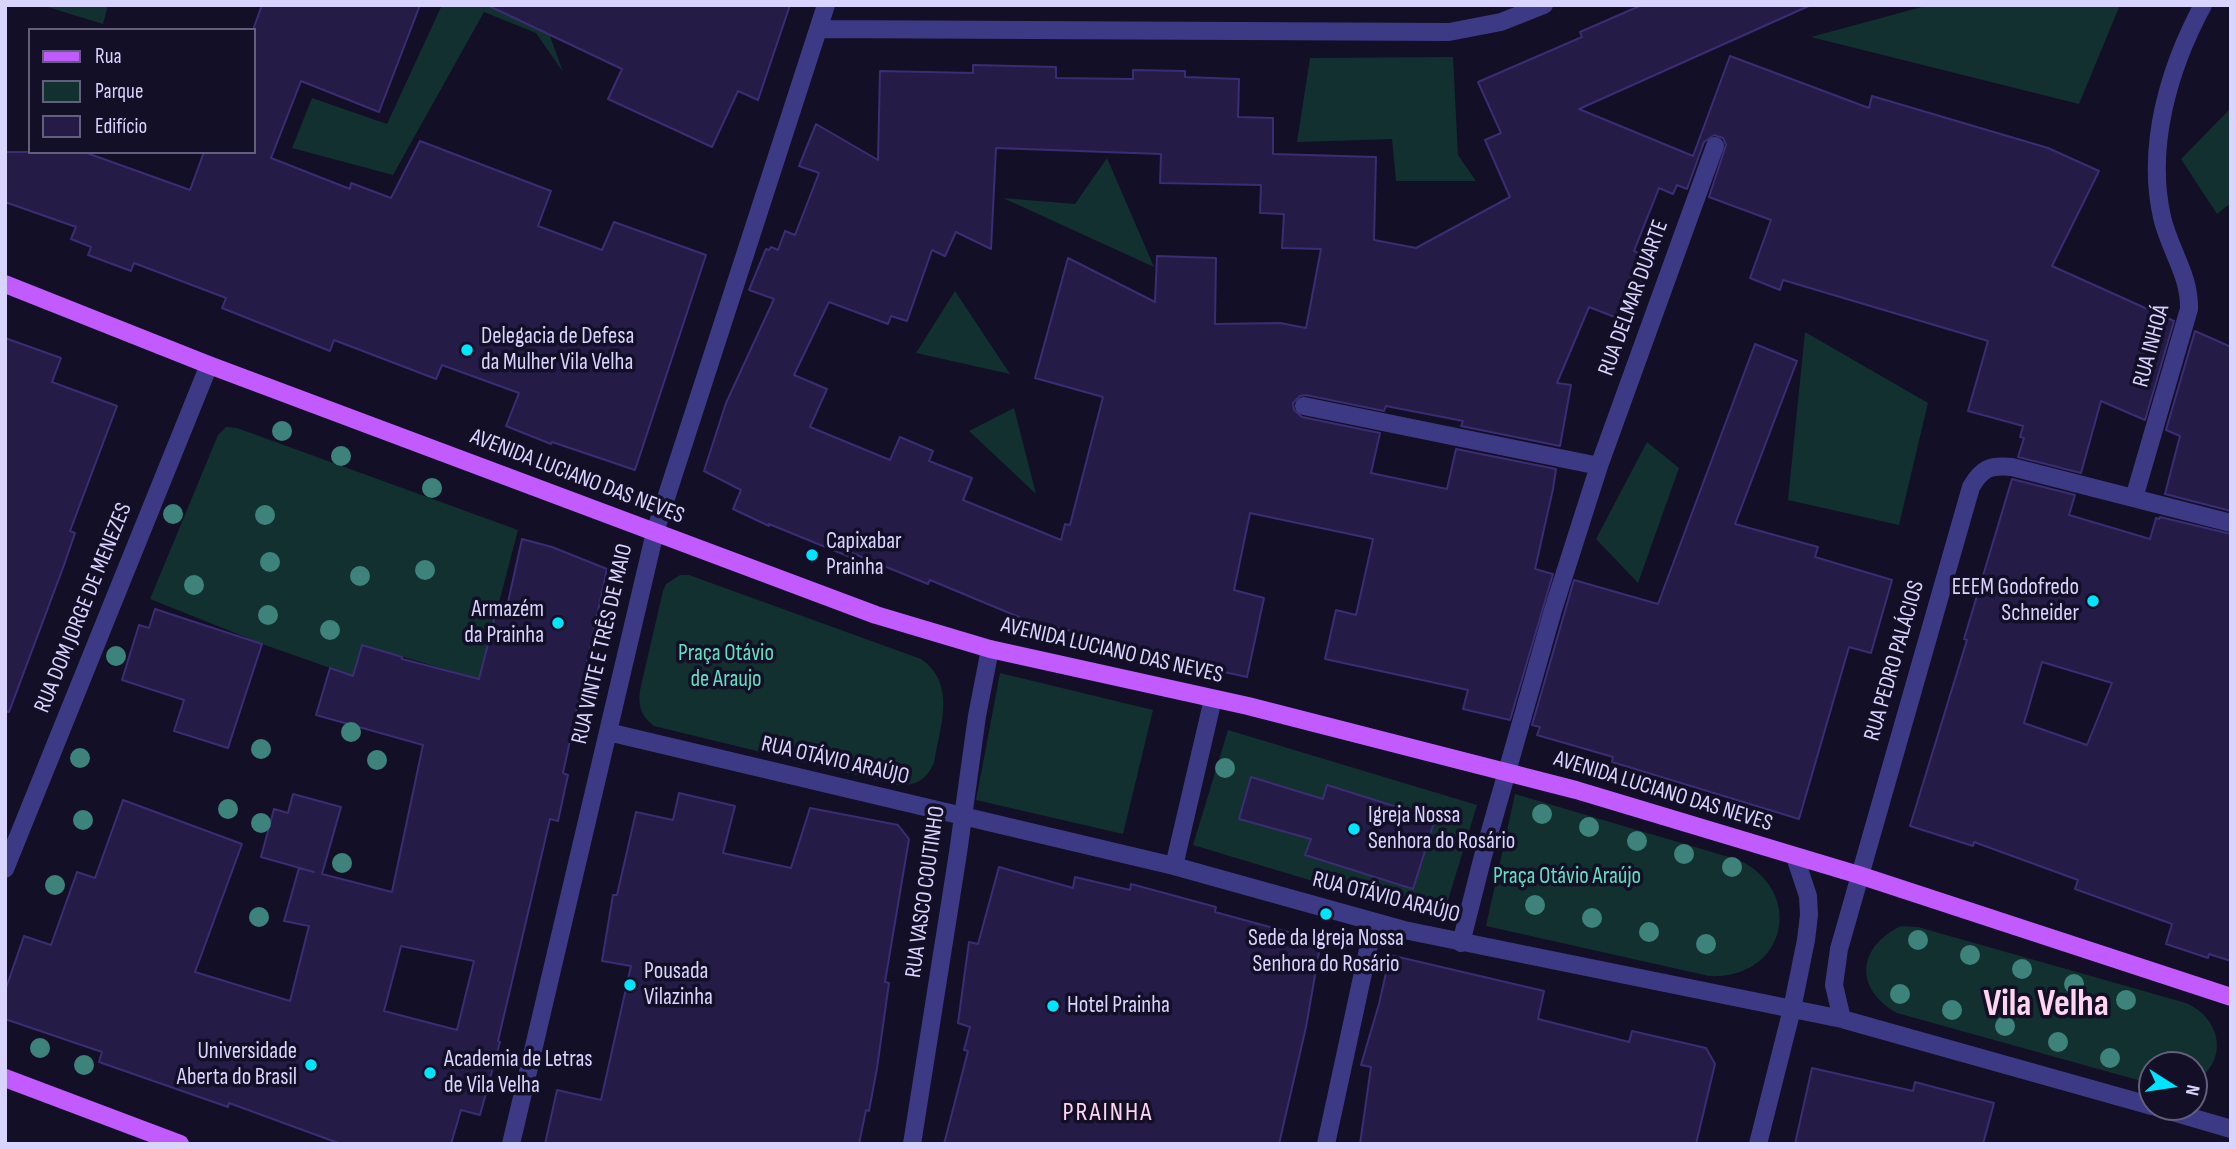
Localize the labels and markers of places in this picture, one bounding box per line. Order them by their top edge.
place label: Delegacia de Defesa da Mulher Vila Velha [481,323,634,377]
marker: Delegacia de Defesa da Mulher Vila Velha [459,342,475,358]
place label: Capixabar Prainha [826,528,902,582]
marker: Capixabar Prainha [804,547,820,563]
place label: EEEM Godofredo Schneider [1952,574,2079,628]
marker: EEEM Godofredo Schneider [2085,593,2101,609]
place label: Armazém da Prainha [464,596,544,650]
marker: Armazém da Prainha [550,615,566,631]
place label: Igreja Nossa Senhora do Rosário [1368,802,1515,856]
marker: Igreja Nossa Senhora do Rosário [1346,821,1362,837]
marker: Sede da Igreja Nossa Senhora do Rosário [1318,906,1334,922]
place label: Sede da Igreja Nossa Senhora do Rosário [1248,925,1404,979]
place label: Pousada Vilazinha [644,958,713,1012]
marker: Pousada Vilazinha [622,977,638,993]
place label: Hotel Prainha [1067,992,1170,1020]
marker: Hotel Prainha [1045,998,1061,1014]
place label: Universidade Aberta do Brasil [177,1038,297,1092]
place label: Academia de Letras de Vila Velha [444,1046,593,1100]
marker: Universidade Aberta do Brasil [303,1057,319,1073]
marker: Academia de Letras de Vila Velha [422,1065,438,1081]

